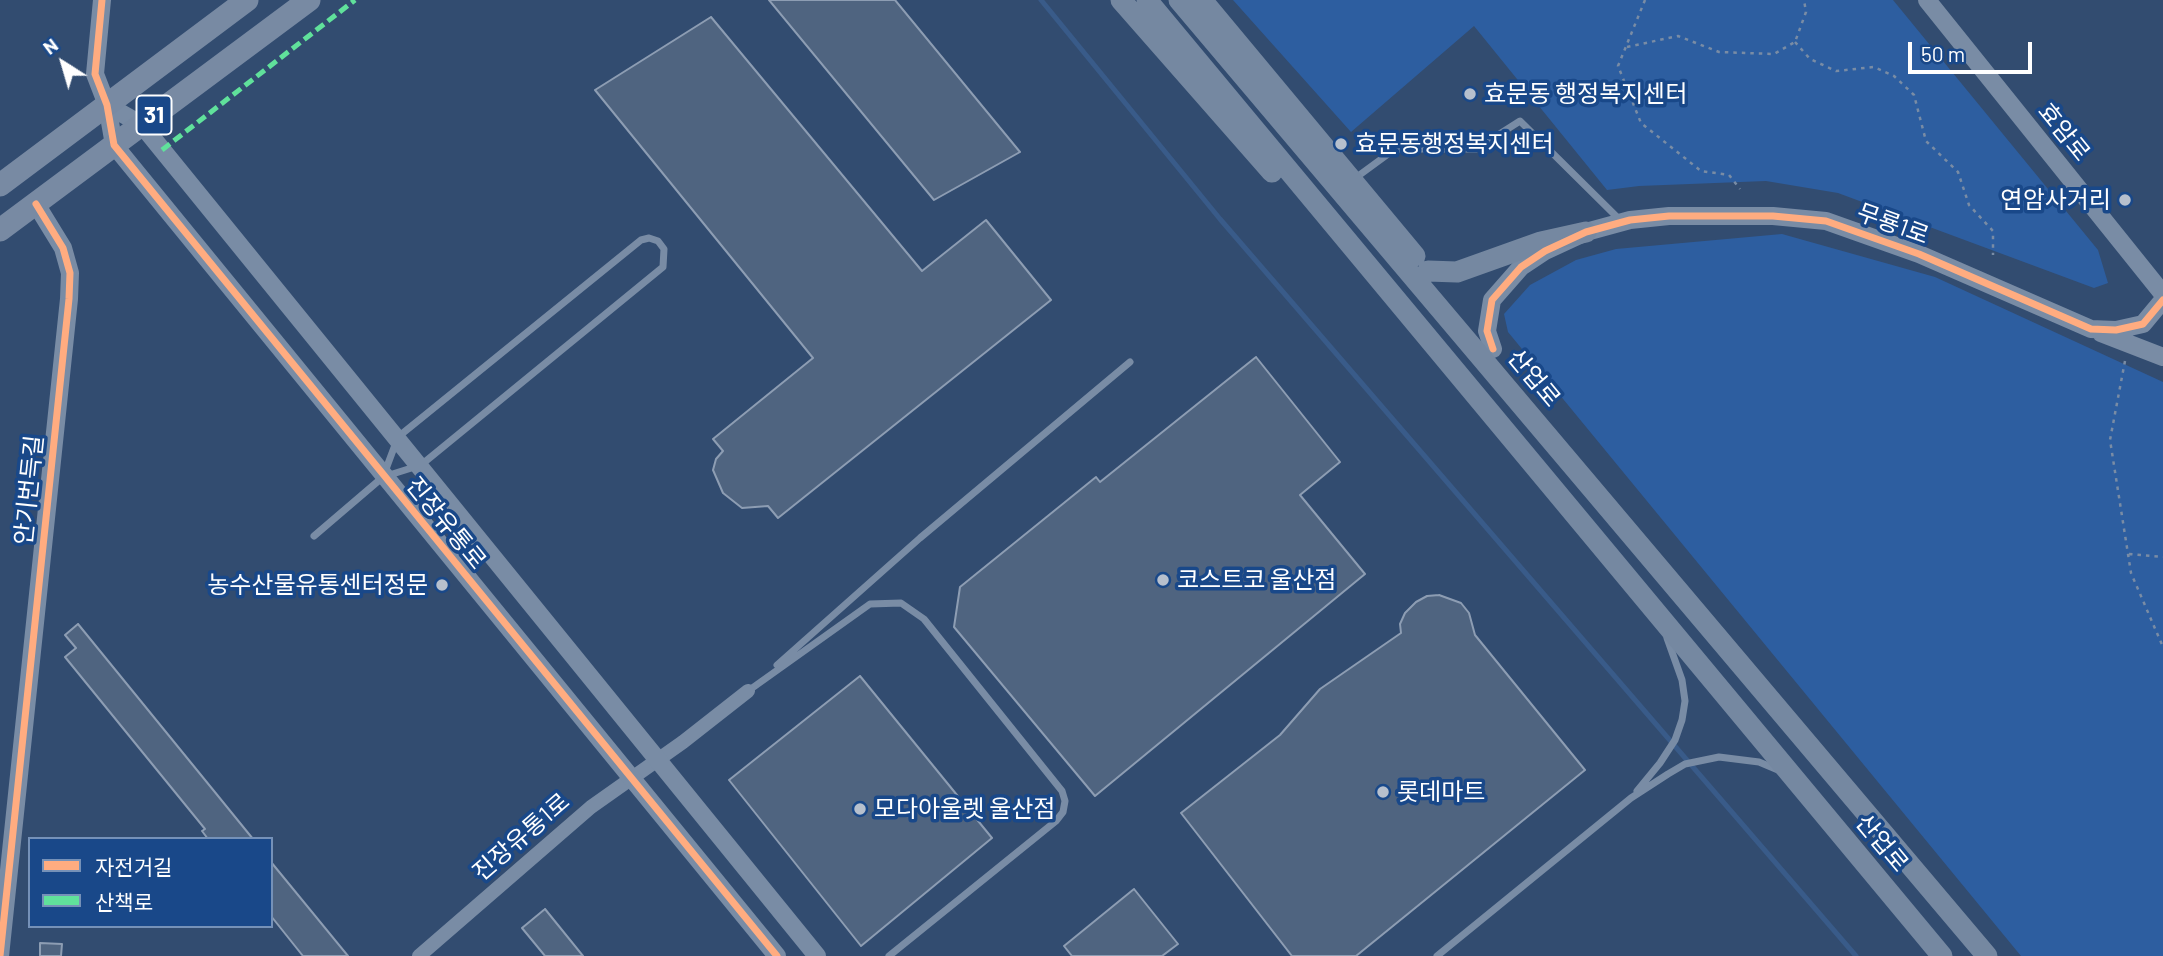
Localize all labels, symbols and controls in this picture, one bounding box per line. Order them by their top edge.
north arrow [28,28,98,98]
scale bar [1911,28,2035,72]
text: N [38,33,62,59]
text: 50 m [1921,41,1965,66]
place label: 효문동 행정복지센터 [1484,80,1688,108]
marker: 효문동 행정복지센터 [1462,86,1478,102]
road number: 31 [136,96,172,134]
street label: 효암로 [2032,97,2096,167]
place label: 효문동행정복지센터 [1355,130,1554,158]
marker: 효문동행정복지센터 [1333,136,1349,152]
place label: 연암사거리 [2001,186,2111,214]
marker: 연암사거리 [2117,192,2133,208]
street label: 무룡1로 [1853,198,1933,250]
street label: 산업로 [1502,343,1566,413]
street label: 안기번득길 [9,434,49,546]
street label: 진장유통로 [400,471,492,575]
place label: 코스트코 울산점 [1177,566,1336,594]
place label: 농수산물유통센터정문 [207,571,428,599]
marker: 코스트코 울산점 [1155,572,1171,588]
marker: 농수산물유통센터정문 [434,577,450,593]
place label: 롯데마트 [1397,778,1485,806]
marker: 롯데마트 [1375,784,1391,800]
street label: 진장유통1로 [467,787,575,887]
place label: 모다아울렛 울산점 [874,795,1055,823]
marker: 모다아울렛 울산점 [852,801,868,817]
street label: 산업로 [1850,808,1914,878]
legend [28,837,273,928]
text: 자전거길 [95,854,172,879]
text: 산책로 [95,889,153,914]

